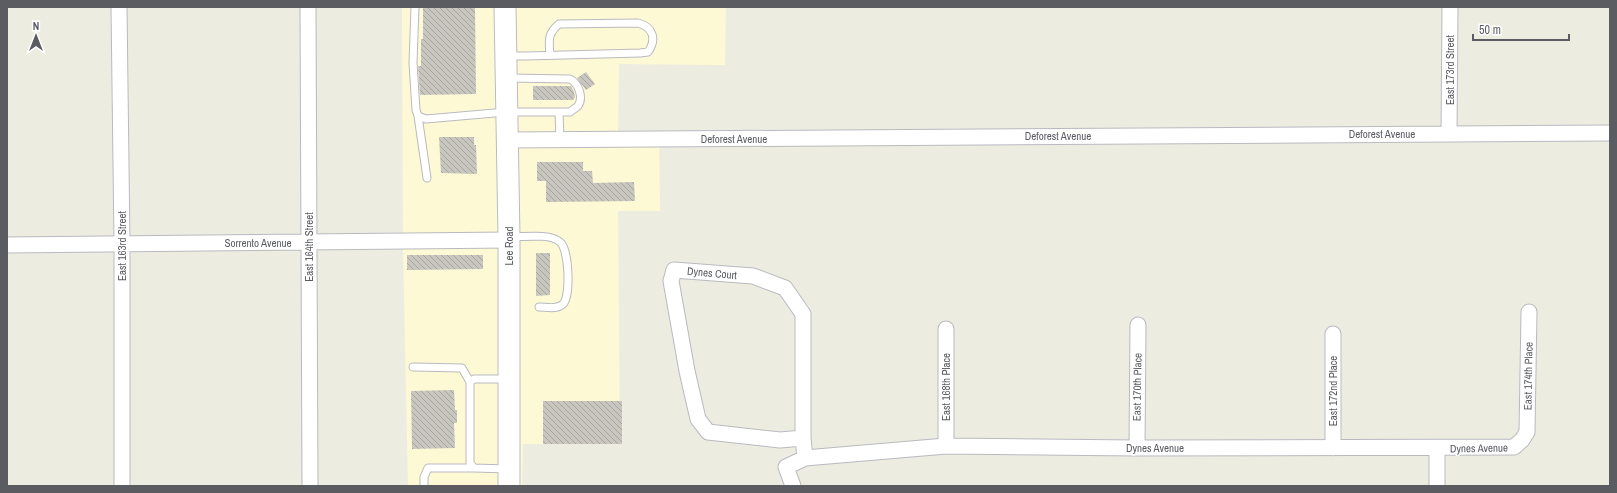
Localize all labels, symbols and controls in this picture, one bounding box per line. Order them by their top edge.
north arrow [16,16,56,56]
scale bar [1473,16,1569,42]
text: N [33,19,39,33]
text: 50 m [1479,22,1501,38]
street label: East 173rd Street [1443,34,1457,105]
street label: Deforest Avenue [1349,127,1415,141]
street label: Deforest Avenue [1025,129,1091,143]
street label: Deforest Avenue [701,132,767,146]
street label: East 163rd Street [115,210,129,281]
street label: East 164th Street [302,212,316,282]
street label: Lee Road [502,226,516,266]
street label: Sorrento Avenue [224,236,292,250]
street label: Dynes Court [686,264,738,282]
street label: East 174th Place [1520,342,1536,410]
street label: East 168th Place [939,353,953,421]
street label: East 170th Place [1129,353,1145,421]
street label: East 172nd Place [1326,356,1340,426]
street label: Dynes Avenue [1450,440,1508,456]
street label: Dynes Avenue [1126,441,1184,455]

